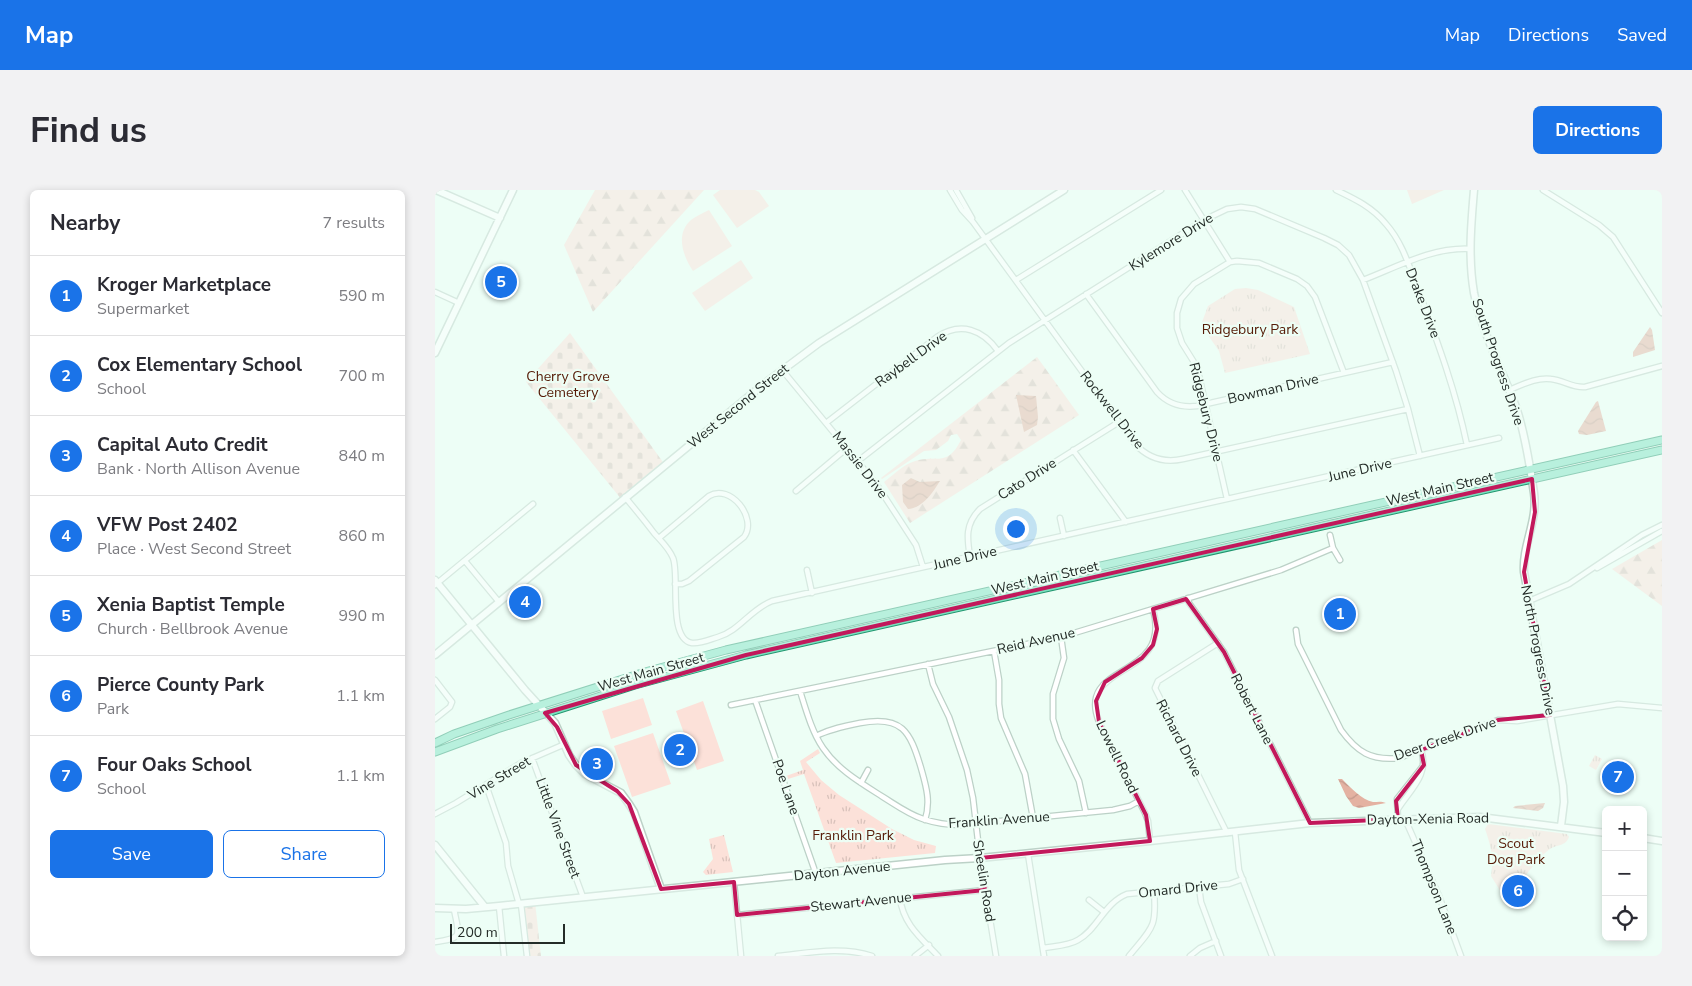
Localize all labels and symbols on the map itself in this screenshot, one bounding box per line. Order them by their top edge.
street label: Kylemore Drive [1125,208,1217,276]
pin: 5 [485,263,517,301]
street label: Drake Drive [1401,265,1445,341]
street label: South Progress Drive [1467,296,1529,428]
park label: Ridgebury Park [1202,320,1299,339]
street label: Raybell Drive [871,326,951,392]
street label: West Second Street [683,359,793,453]
street label: Ridgebury Drive [1184,360,1228,464]
park label: Cherry Grove Cemetery [526,367,610,402]
street label: Rockwell Drive [1075,367,1149,453]
street label: Bowman Drive [1226,369,1320,409]
street label: Massie Drive [828,427,892,503]
street label: Cato Drive [994,453,1060,505]
street label: June Drive [1325,453,1394,487]
street label: West Main Street [1384,467,1496,511]
your location [1003,516,1029,542]
street label: June Drive [930,541,999,575]
street label: West Main Street [989,556,1101,600]
pin: 4 [509,583,541,621]
street label: North Progress Drive [1516,583,1560,717]
pin: 1 [1324,595,1356,633]
street label: Reid Avenue [995,623,1077,659]
street label: West Main Street [596,648,706,696]
street label: Robert Lane [1226,670,1278,748]
street label: Richard Drive [1151,696,1207,780]
street label: Deer Creek Drive [1391,713,1499,765]
street label: Lowell Road [1091,717,1143,797]
pin: 2 [664,731,696,769]
pin: 3 [581,745,613,783]
street label: Vine Street [463,752,534,805]
street label: Poe Lane [768,757,804,817]
pin: 7 [1602,758,1634,796]
street label: Little Vine Street [531,775,585,881]
street label: Franklin Avenue [948,807,1050,833]
street label: Dayton-Xenia Road [1367,808,1489,830]
park label: Franklin Park [812,826,895,845]
park label: Scout Dog Park [1487,834,1546,869]
street label: Thompson Lane [1406,837,1462,937]
street label: Sheelin Road [968,839,1000,923]
street label: Dayton Avenue [793,856,891,886]
pin: 6 [1502,872,1534,910]
street label: Omard Drive [1137,875,1219,903]
street label: Stewart Avenue [810,887,912,917]
scale bar [450,921,565,944]

